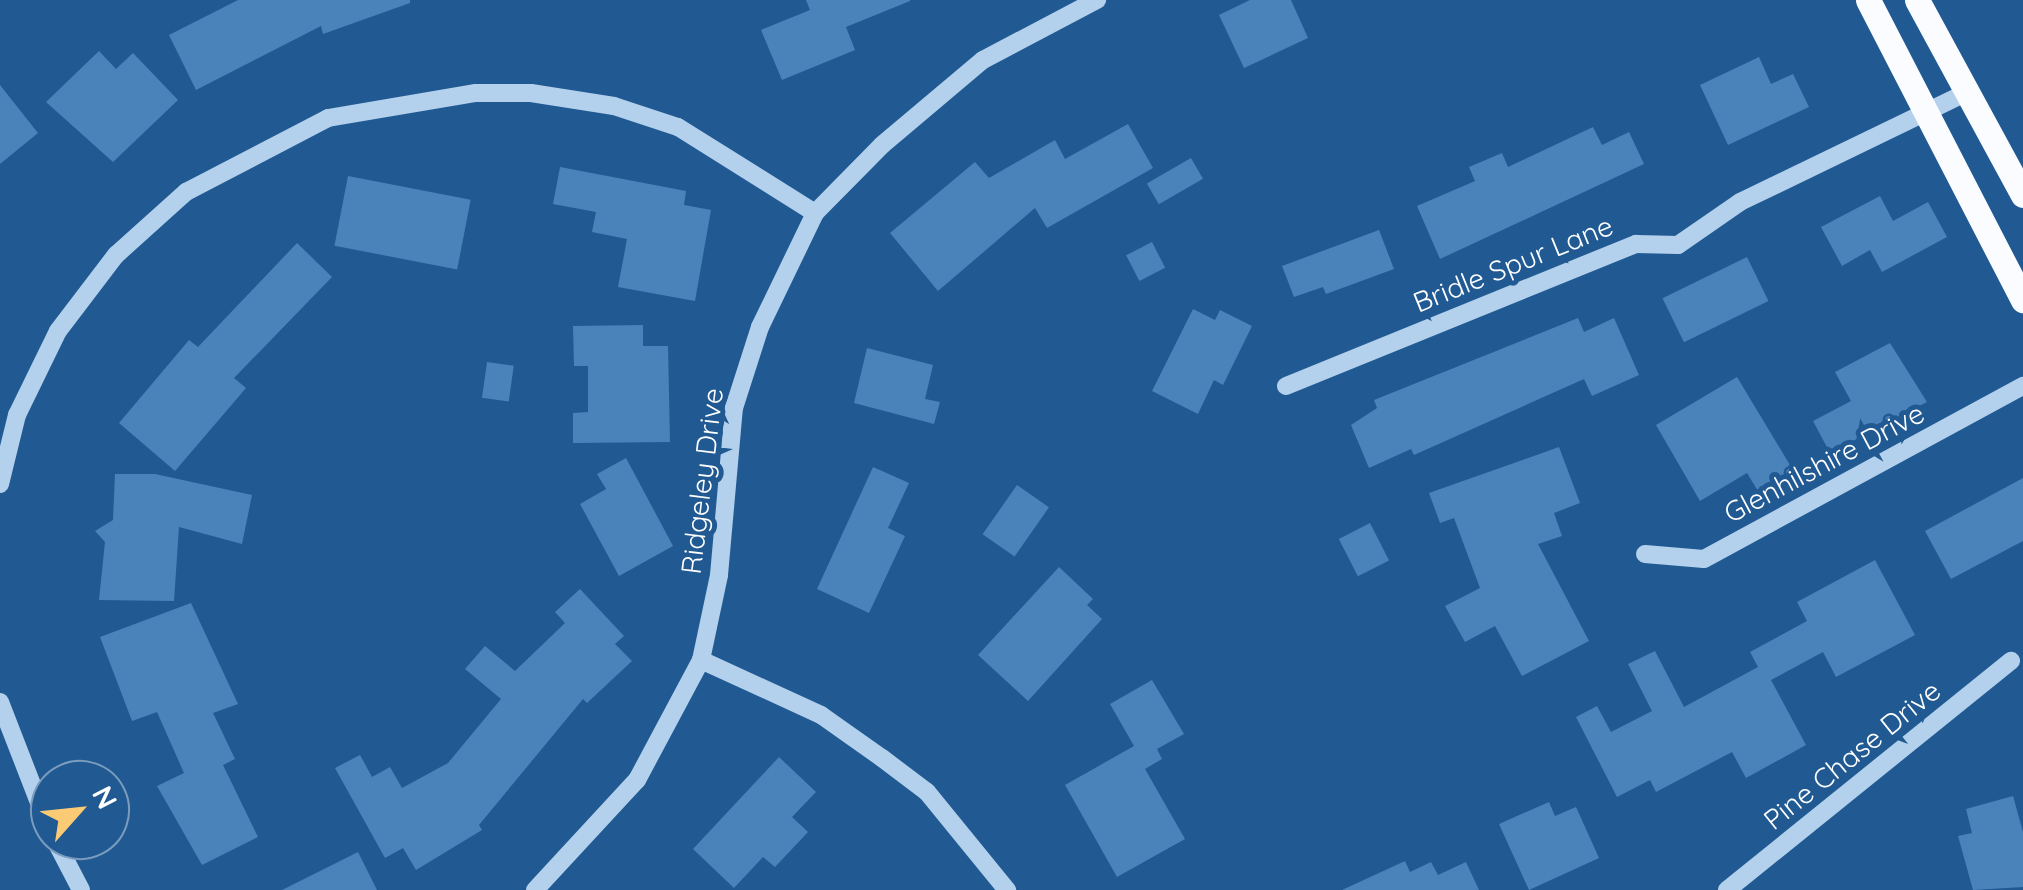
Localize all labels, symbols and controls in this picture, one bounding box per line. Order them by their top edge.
street label: Bridle Spur Lane [1408,209,1618,319]
street label: Ridgeley Drive [674,386,730,576]
street label: Glenhilshire Drive [1718,396,1930,530]
street label: Pine Chase Drive [1757,674,1947,836]
north arrow [30,760,130,860]
text: N [85,780,126,814]

